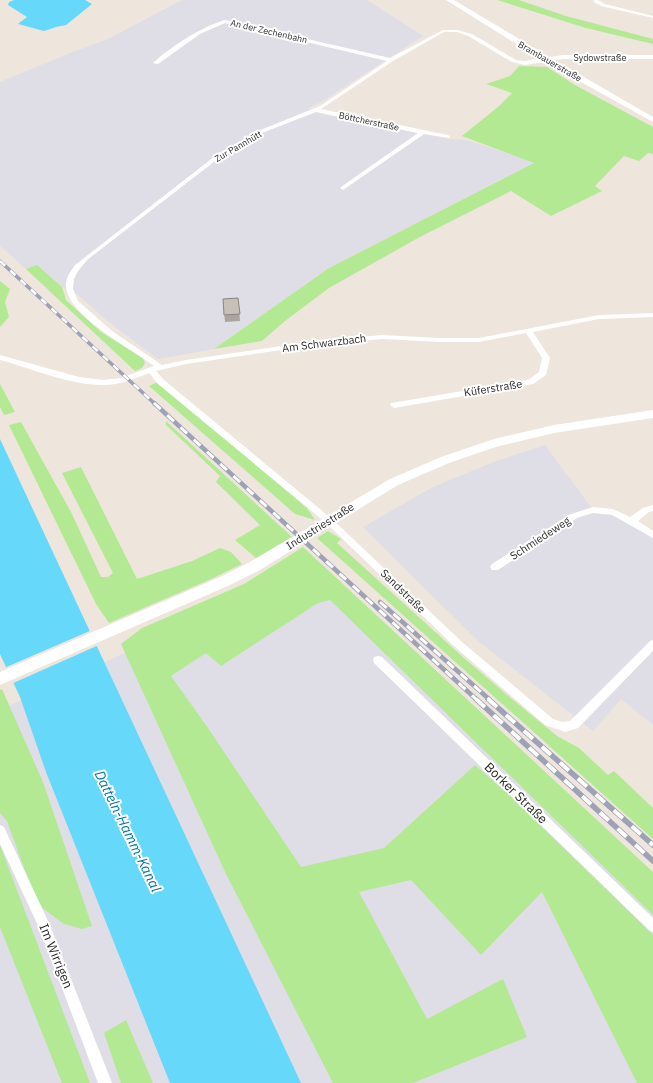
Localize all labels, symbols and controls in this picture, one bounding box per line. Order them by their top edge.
street label: An der Zechenbahn [229,17,309,45]
street label: Brambauerstraße [516,38,584,84]
street label: Sydowstraße [573,52,627,63]
street label: Böttcherstraße [338,109,400,133]
street label: Zur Pannhütt [212,128,264,164]
street label: Am Schwarzbach [281,331,367,355]
street label: Küferstraße [463,376,523,400]
street label: Industriestraße [283,500,357,552]
street label: Schmiedeweg [507,513,573,563]
street label: Sandstraße [378,566,428,616]
street label: Borker Straße [481,759,551,827]
water label: Datteln-Hamm-Kanal [91,767,165,895]
street label: Im Wirrigen [35,921,77,991]

